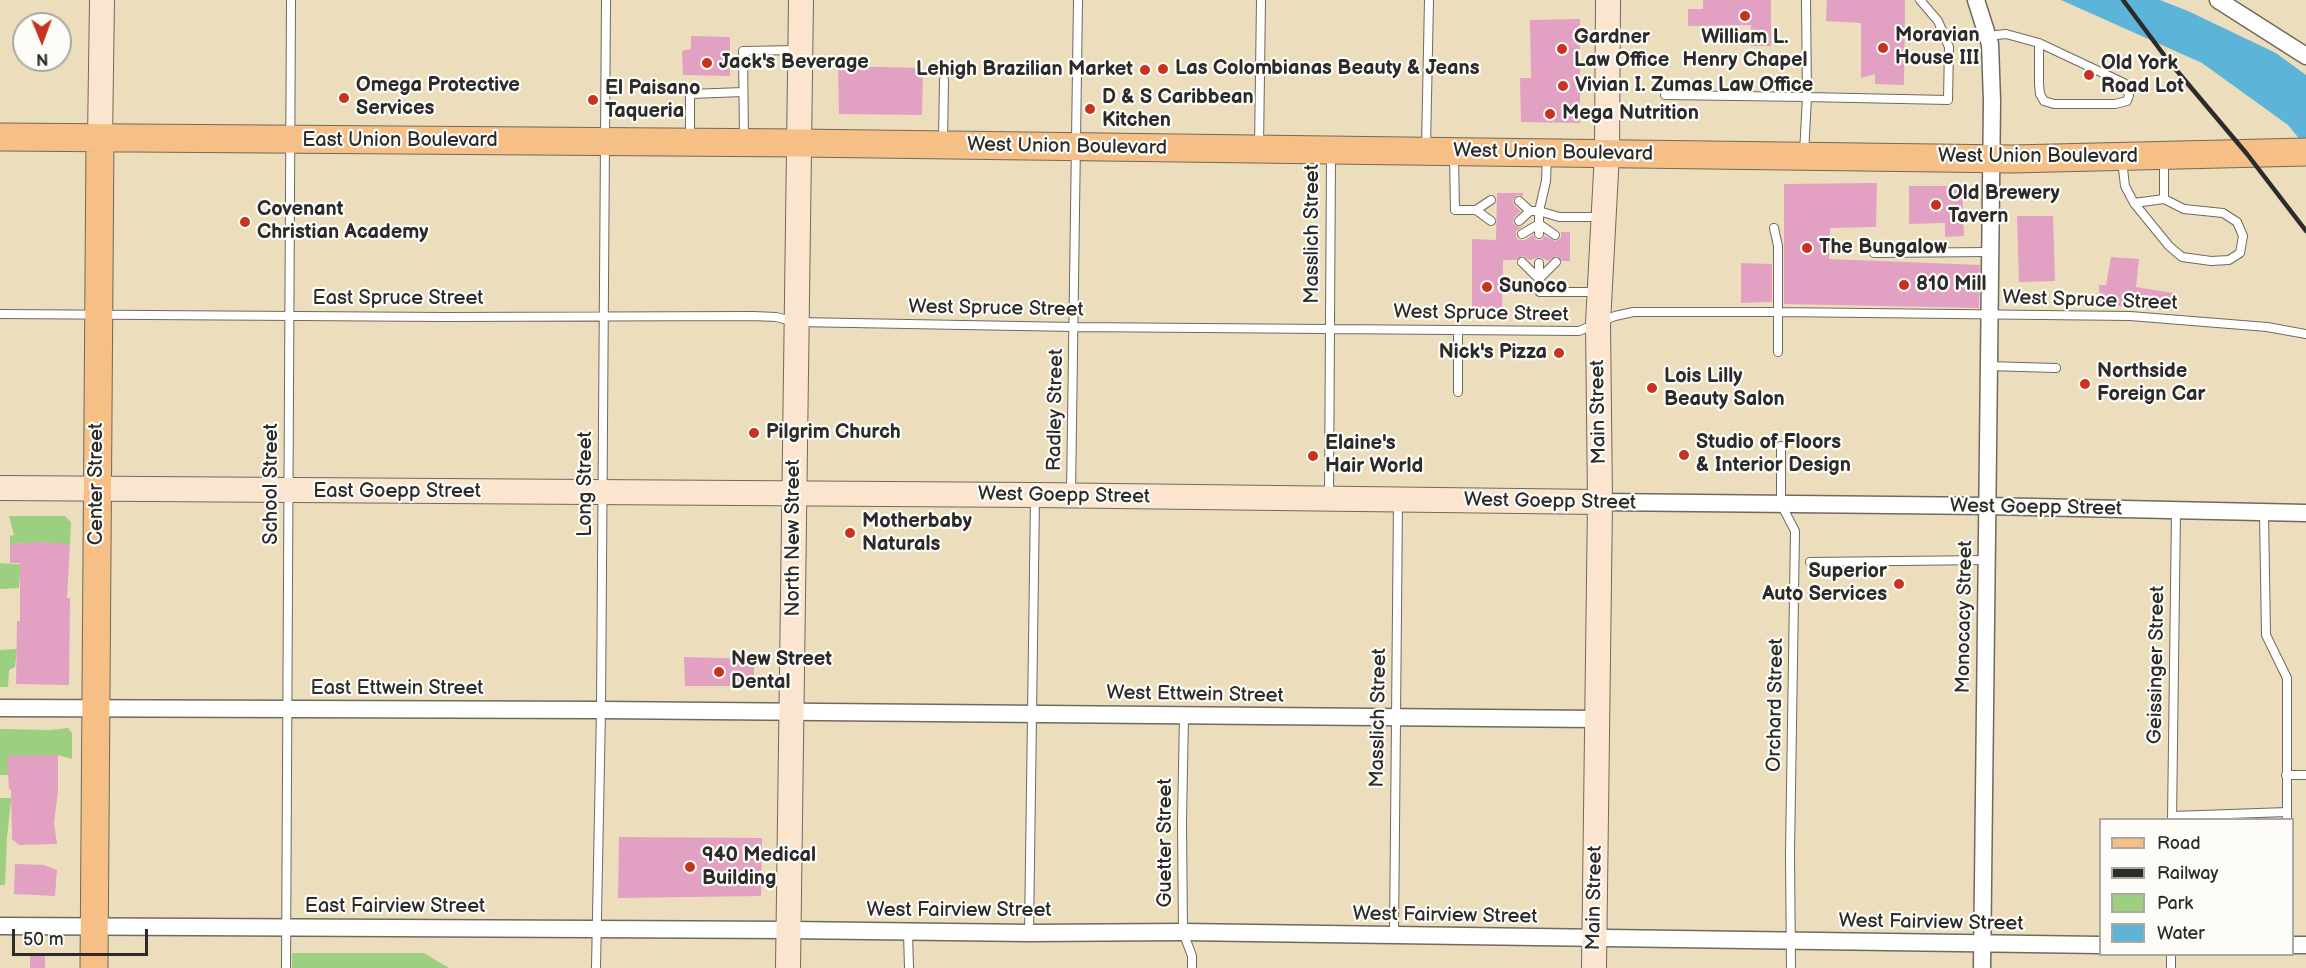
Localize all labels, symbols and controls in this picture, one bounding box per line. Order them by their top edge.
marker: William L. Henry Chapel [1738,9,1752,23]
north arrow [12,12,72,72]
place label: Moravian House III [1895,24,1980,71]
place label: Gardner Law Office [1574,26,1669,73]
place label: William L. Henry Chapel [1683,26,1807,73]
marker: Moravian House III [1876,41,1890,55]
marker: Gardner Law Office [1555,42,1569,56]
text: N [36,49,48,68]
place label: Jack's Beverage [719,51,869,75]
place label: Old York Road Lot [2101,52,2184,99]
marker: Jack's Beverage [700,56,714,70]
place label: Las Colombianas Beauty & Jeans [1175,57,1480,81]
place label: Lehigh Brazilian Market [916,58,1133,82]
marker: Las Colombianas Beauty & Jeans [1156,62,1170,76]
marker: Lehigh Brazilian Market [1138,63,1152,77]
marker: Old York Road Lot [2082,68,2096,82]
place label: Omega Protective Services [356,74,520,121]
place label: Vivian I. Zumas Law Office [1575,74,1813,98]
place label: El Paisano Taqueria [605,77,700,124]
marker: Vivian I. Zumas Law Office [1556,79,1570,93]
place label: D & S Caribbean Kitchen [1102,86,1254,133]
marker: Omega Protective Services [337,91,351,105]
marker: El Paisano Taqueria [586,93,600,107]
marker: D & S Caribbean Kitchen [1083,102,1097,116]
place label: Mega Nutrition [1562,102,1699,126]
marker: Mega Nutrition [1543,107,1557,121]
street label: East Union Boulevard [302,129,498,153]
street label: West Union Boulevard [967,133,1167,161]
street label: West Union Boulevard [1453,139,1653,167]
street label: West Union Boulevard [1938,145,2138,169]
street label: Masslich Street [1301,164,1325,304]
place label: Old Brewery Tavern [1948,182,2060,229]
place label: Covenant Christian Academy [257,198,428,245]
marker: Old Brewery Tavern [1929,198,1943,212]
marker: Covenant Christian Academy [238,215,252,229]
place label: The Bungalow [1819,236,1947,260]
marker: The Bungalow [1800,241,1814,255]
place label: 810 Mill [1916,273,1986,297]
place label: Sunoco [1499,275,1567,299]
marker: 810 Mill [1897,278,1911,292]
marker: Sunoco [1480,280,1494,294]
street label: West Spruce Street [2002,286,2178,316]
street label: East Spruce Street [313,287,483,311]
street label: West Spruce Street [908,295,1084,323]
street label: West Spruce Street [1393,300,1569,328]
place label: Nick's Pizza [1439,341,1547,365]
marker: Nick's Pizza [1552,346,1566,360]
street label: Radley Street [1043,349,1069,471]
street label: Main Street [1586,359,1612,465]
place label: Northside Foreign Car [2097,360,2205,407]
place label: Lois Lilly Beauty Salon [1664,365,1785,412]
marker: Northside Foreign Car [2078,377,2092,391]
marker: Lois Lilly Beauty Salon [1645,381,1659,395]
place label: Pilgrim Church [766,421,901,445]
street label: Center Street [85,423,109,545]
street label: School Street [260,423,284,545]
marker: Pilgrim Church [747,426,761,440]
street label: Long Street [574,431,598,537]
place label: Studio of Floors & Interior Design [1696,431,1851,478]
place label: Elaine's Hair World [1325,432,1423,479]
marker: Studio of Floors & Interior Design [1677,448,1691,462]
marker: Elaine's Hair World [1306,449,1320,463]
street label: North New Street [782,459,806,617]
street label: East Goepp Street [313,480,481,504]
street label: West Goepp Street [978,482,1150,510]
street label: West Goepp Street [1464,488,1636,516]
street label: West Goepp Street [1950,494,2122,522]
place label: Motherbaby Naturals [862,510,972,557]
marker: Motherbaby Naturals [843,526,857,540]
street label: Monocacy Street [1952,540,1978,694]
place label: Superior Auto Services [1762,560,1887,607]
marker: Superior Auto Services [1892,577,1906,591]
street label: Geissinger Street [2144,586,2170,744]
street label: Orchard Street [1763,638,1789,772]
place label: New Street Dental [731,648,832,695]
street label: Masslich Street [1366,648,1392,788]
marker: New Street Dental [712,665,726,679]
street label: East Ettwein Street [311,677,483,701]
street label: West Ettwein Street [1106,681,1284,709]
street label: Guetter Street [1154,778,1178,908]
legend [2099,818,2294,956]
text: Road [2157,833,2201,854]
place label: 940 Medical Building [702,844,816,891]
street label: Main Street [1582,845,1608,951]
marker: 940 Medical Building [683,860,697,874]
text: Railway [2157,863,2219,884]
text: Park [2157,893,2193,914]
street label: East Fairview Street [305,895,485,919]
street label: West Fairview Street [867,899,1051,923]
street label: West Fairview Street [1352,902,1538,930]
street label: West Fairview Street [1838,909,2024,937]
scale bar [15,917,152,955]
text: Water [2157,923,2205,944]
text: 50 m [23,929,64,950]

